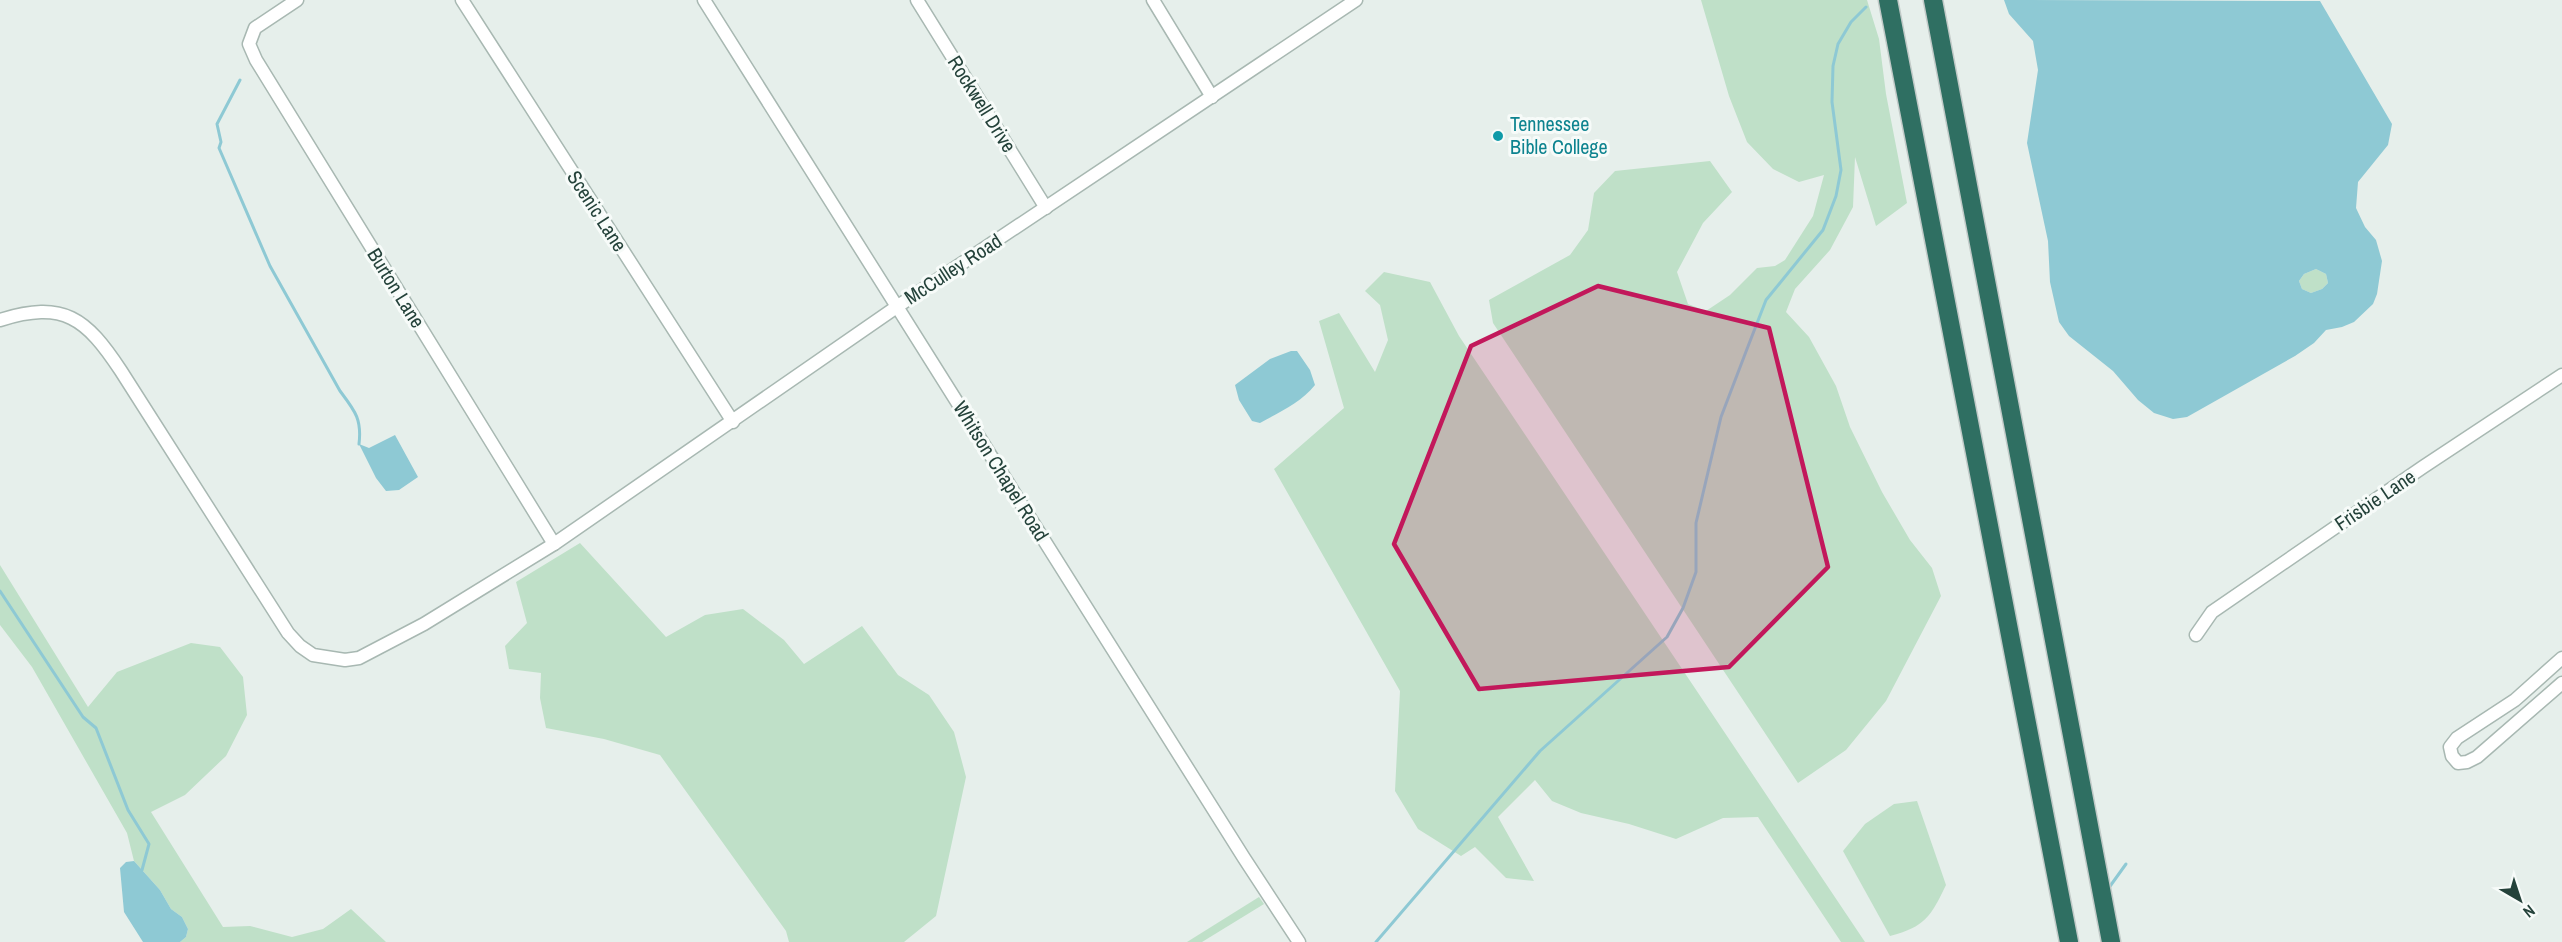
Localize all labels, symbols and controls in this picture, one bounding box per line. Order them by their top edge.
street label: Rockwell Drive [942,50,1023,157]
place label: Tennessee Bible College [1510,110,1608,160]
marker: Tennessee Bible College [1491,129,1505,143]
street label: Scenic Lane [561,165,634,256]
street label: McCulley Road [899,227,1007,310]
street label: Burton Lane [361,243,432,333]
street label: Whitson Chapel Road [947,396,1055,546]
street label: Frisbie Lane [2329,463,2420,537]
north arrow [2490,870,2550,930]
text: N [2519,900,2540,923]

